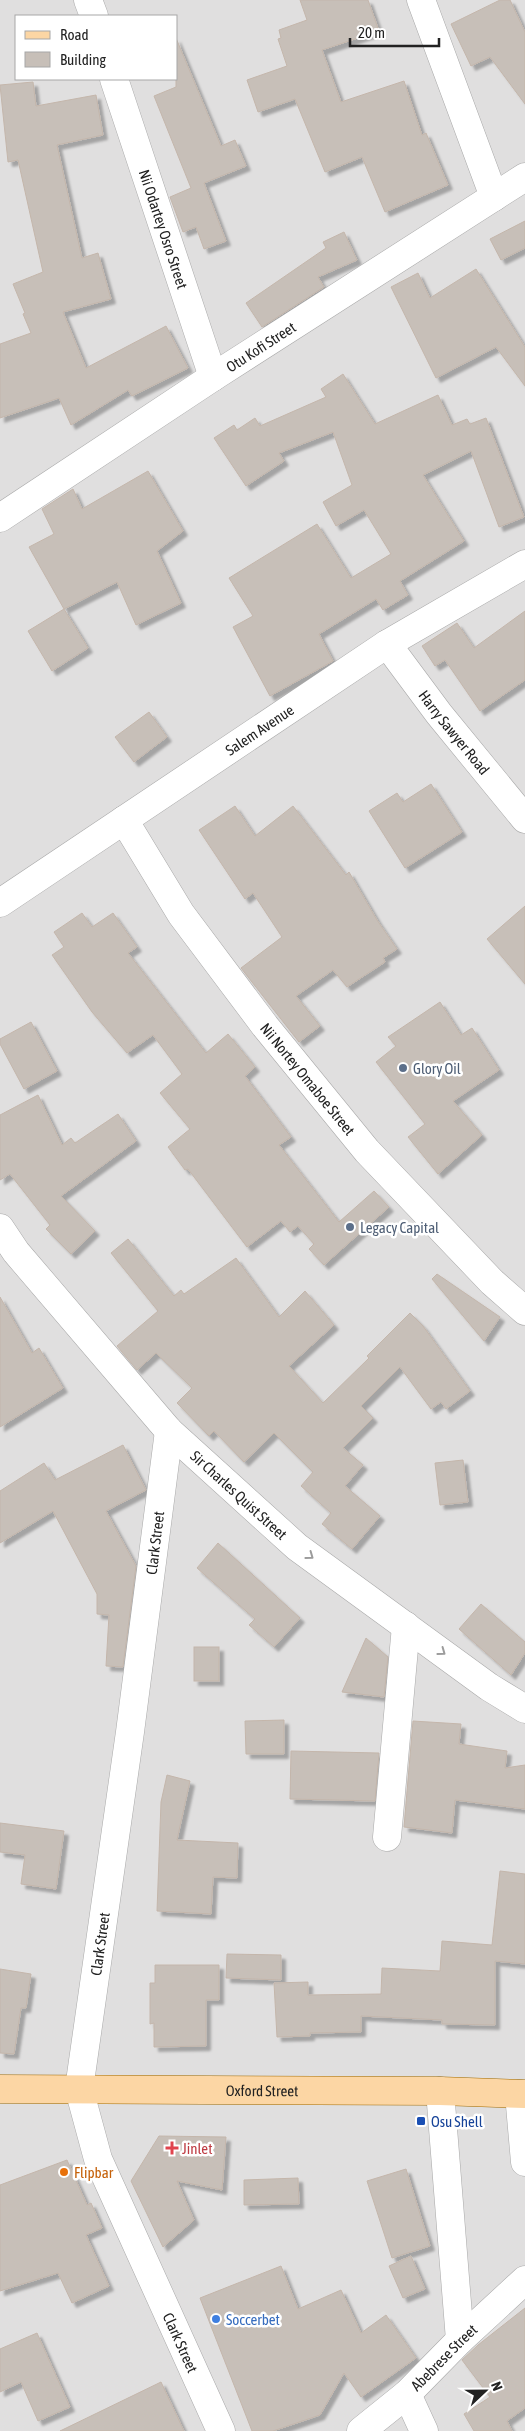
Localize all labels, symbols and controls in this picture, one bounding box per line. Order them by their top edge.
legend [15,15,178,80]
scale bar [350,15,439,47]
text: 20 m [358,24,385,41]
text: Road [60,26,89,43]
text: Building [60,51,106,68]
street label: Nii Odartey Osro Street [136,167,192,291]
street label: Otu Kofi Street [223,318,299,375]
street label: Harry Sawyer Road [416,687,493,778]
street label: Salem Avenue [222,701,297,758]
street label: Nii Nortey Omaboe Street [257,1019,359,1138]
place label: Glory Oil [413,1060,461,1077]
marker: Glory Oil [397,1062,409,1074]
place label: Legacy Capital [360,1219,439,1236]
marker: Legacy Capital [344,1221,356,1233]
street label: Sir Charles Quist Street [188,1447,291,1542]
street label: Clark Street [143,1510,167,1576]
one-way arrow [304,1550,314,1559]
one-way arrow [436,1646,446,1655]
street label: Clark Street [87,1911,113,1977]
street label: Oxford Street [226,2082,298,2099]
place label: Osu Shell [431,2113,483,2130]
marker: Osu Shell [415,2115,427,2127]
place label: Jinlet [182,2140,212,2157]
marker: Jinlet [166,2142,178,2154]
place label: Flipbar [74,2164,114,2181]
marker: Flipbar [58,2166,70,2178]
street label: Clark Street [160,2310,202,2375]
place label: Soccerbet [226,2311,280,2328]
marker: Soccerbet [210,2313,222,2325]
street label: Abebrese Street [407,2320,480,2394]
north arrow [460,2366,510,2416]
text: N [488,2379,506,2393]

